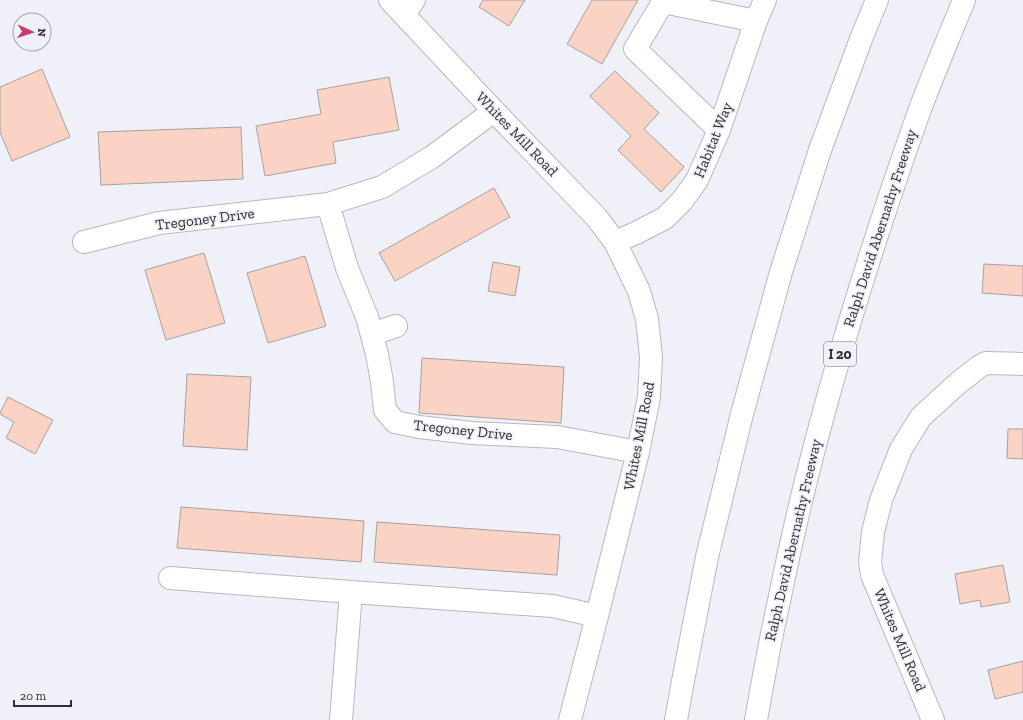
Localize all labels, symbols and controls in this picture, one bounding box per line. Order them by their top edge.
north arrow [12,12,52,52]
text: N [35,28,48,38]
street label: Whites Mill Road [472,88,562,180]
street label: Habitat Way [690,99,736,180]
street label: Ralph David Abernathy Freeway [839,127,921,329]
street label: Tregoney Drive [154,204,256,234]
road number: I 20 [824,342,856,366]
street label: Whites Mill Road [620,379,658,492]
street label: Tregoney Drive [412,416,514,444]
street label: Ralph David Abernathy Freeway [761,437,825,643]
street label: Whites Mill Road [870,586,930,695]
scale bar [14,682,71,708]
text: 20 m [20,689,47,703]

